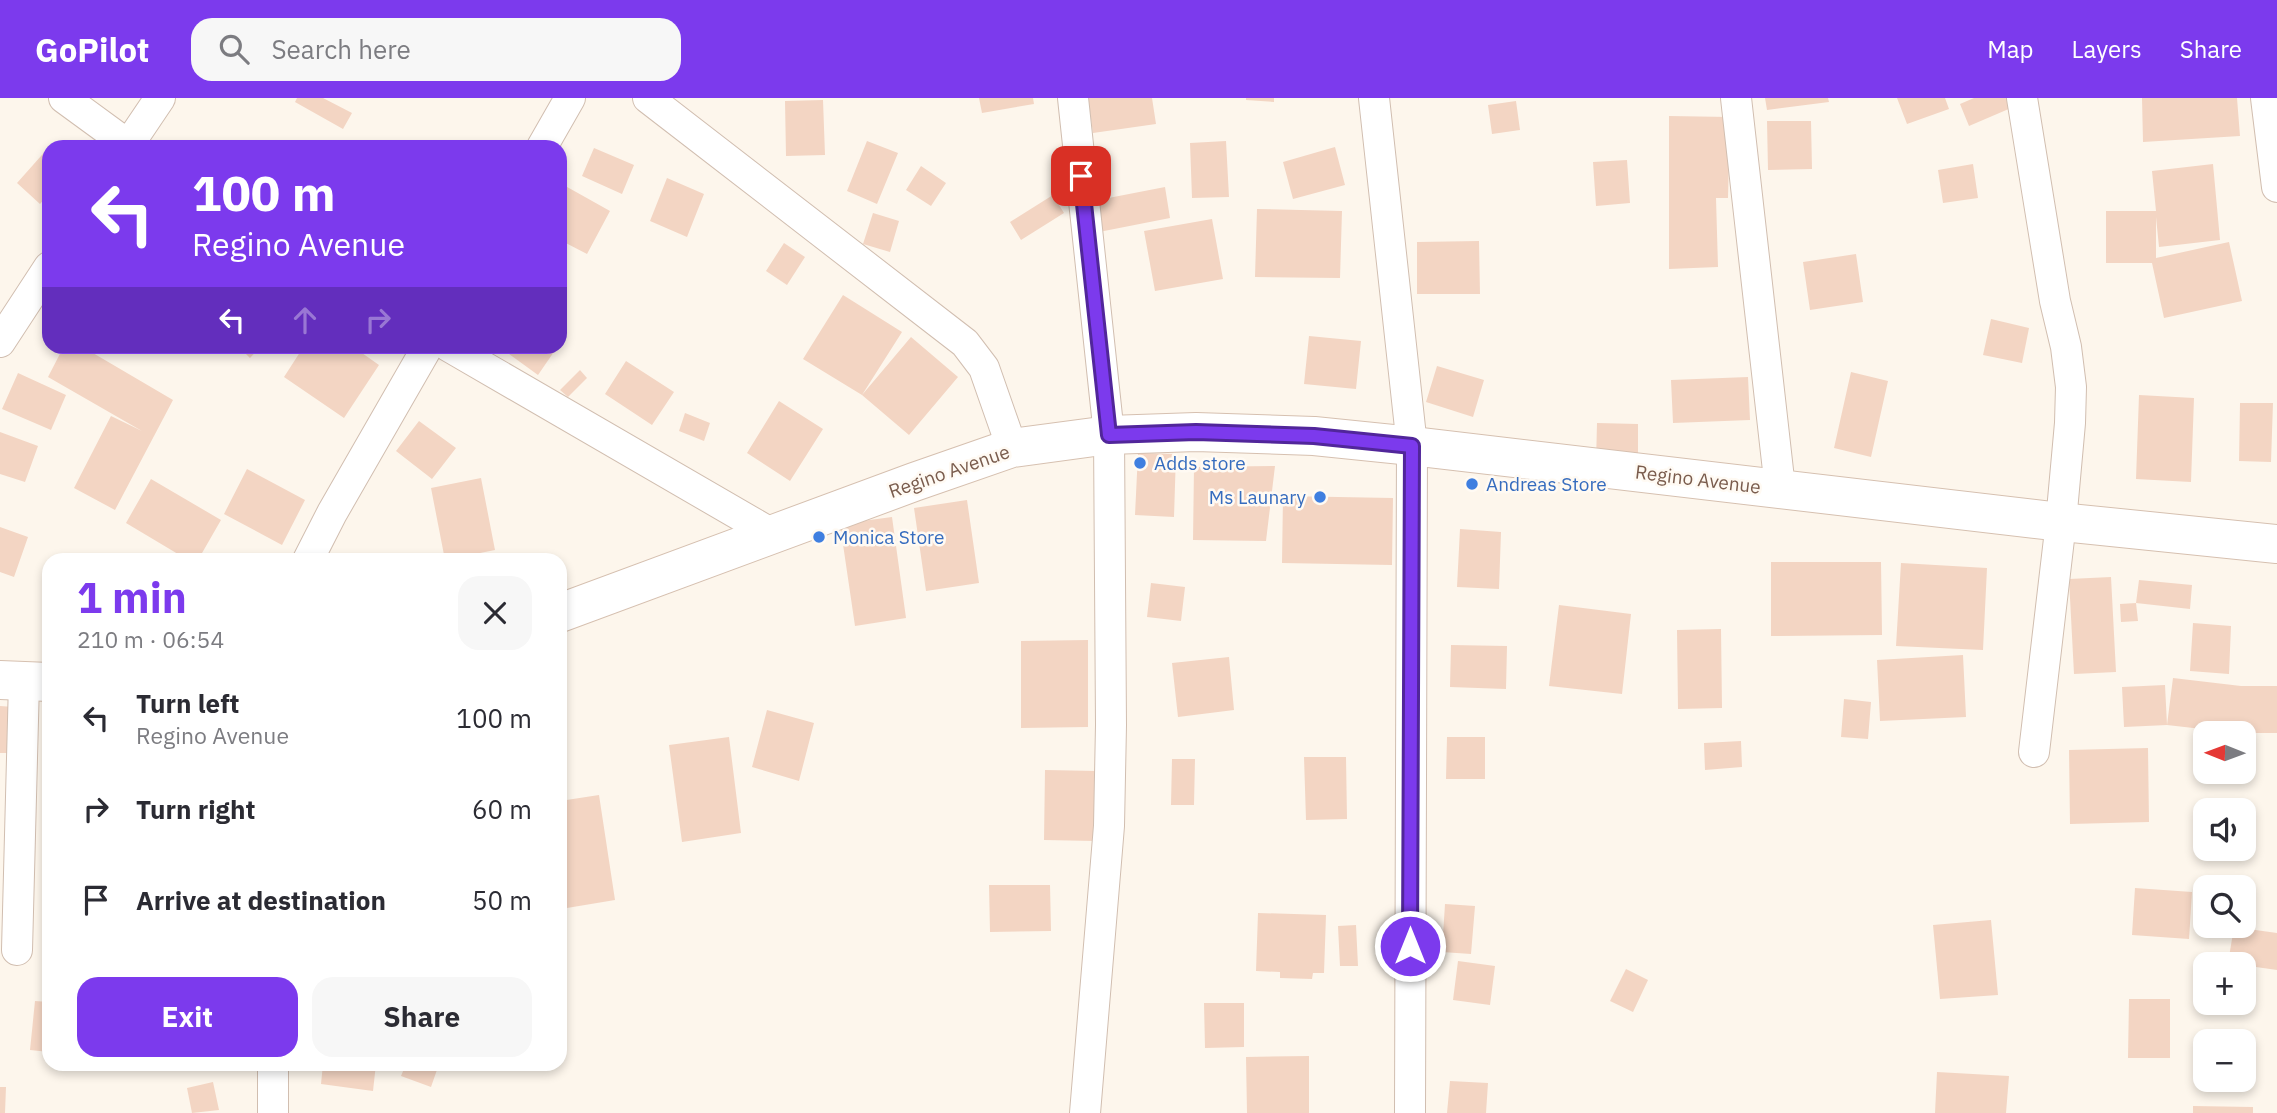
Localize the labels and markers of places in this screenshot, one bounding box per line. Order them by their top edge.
pin [1051,146,1111,206]
place label: Adds store [1154,451,1246,475]
marker: Adds store [1132,455,1148,471]
place label: Andreas Store [1486,472,1607,496]
marker: Andreas Store [1464,476,1480,492]
place label: Ms Launary [1209,485,1307,509]
marker: Ms Launary [1312,489,1328,505]
place label: Monica Store [833,525,944,549]
marker: Monica Store [811,529,827,545]

